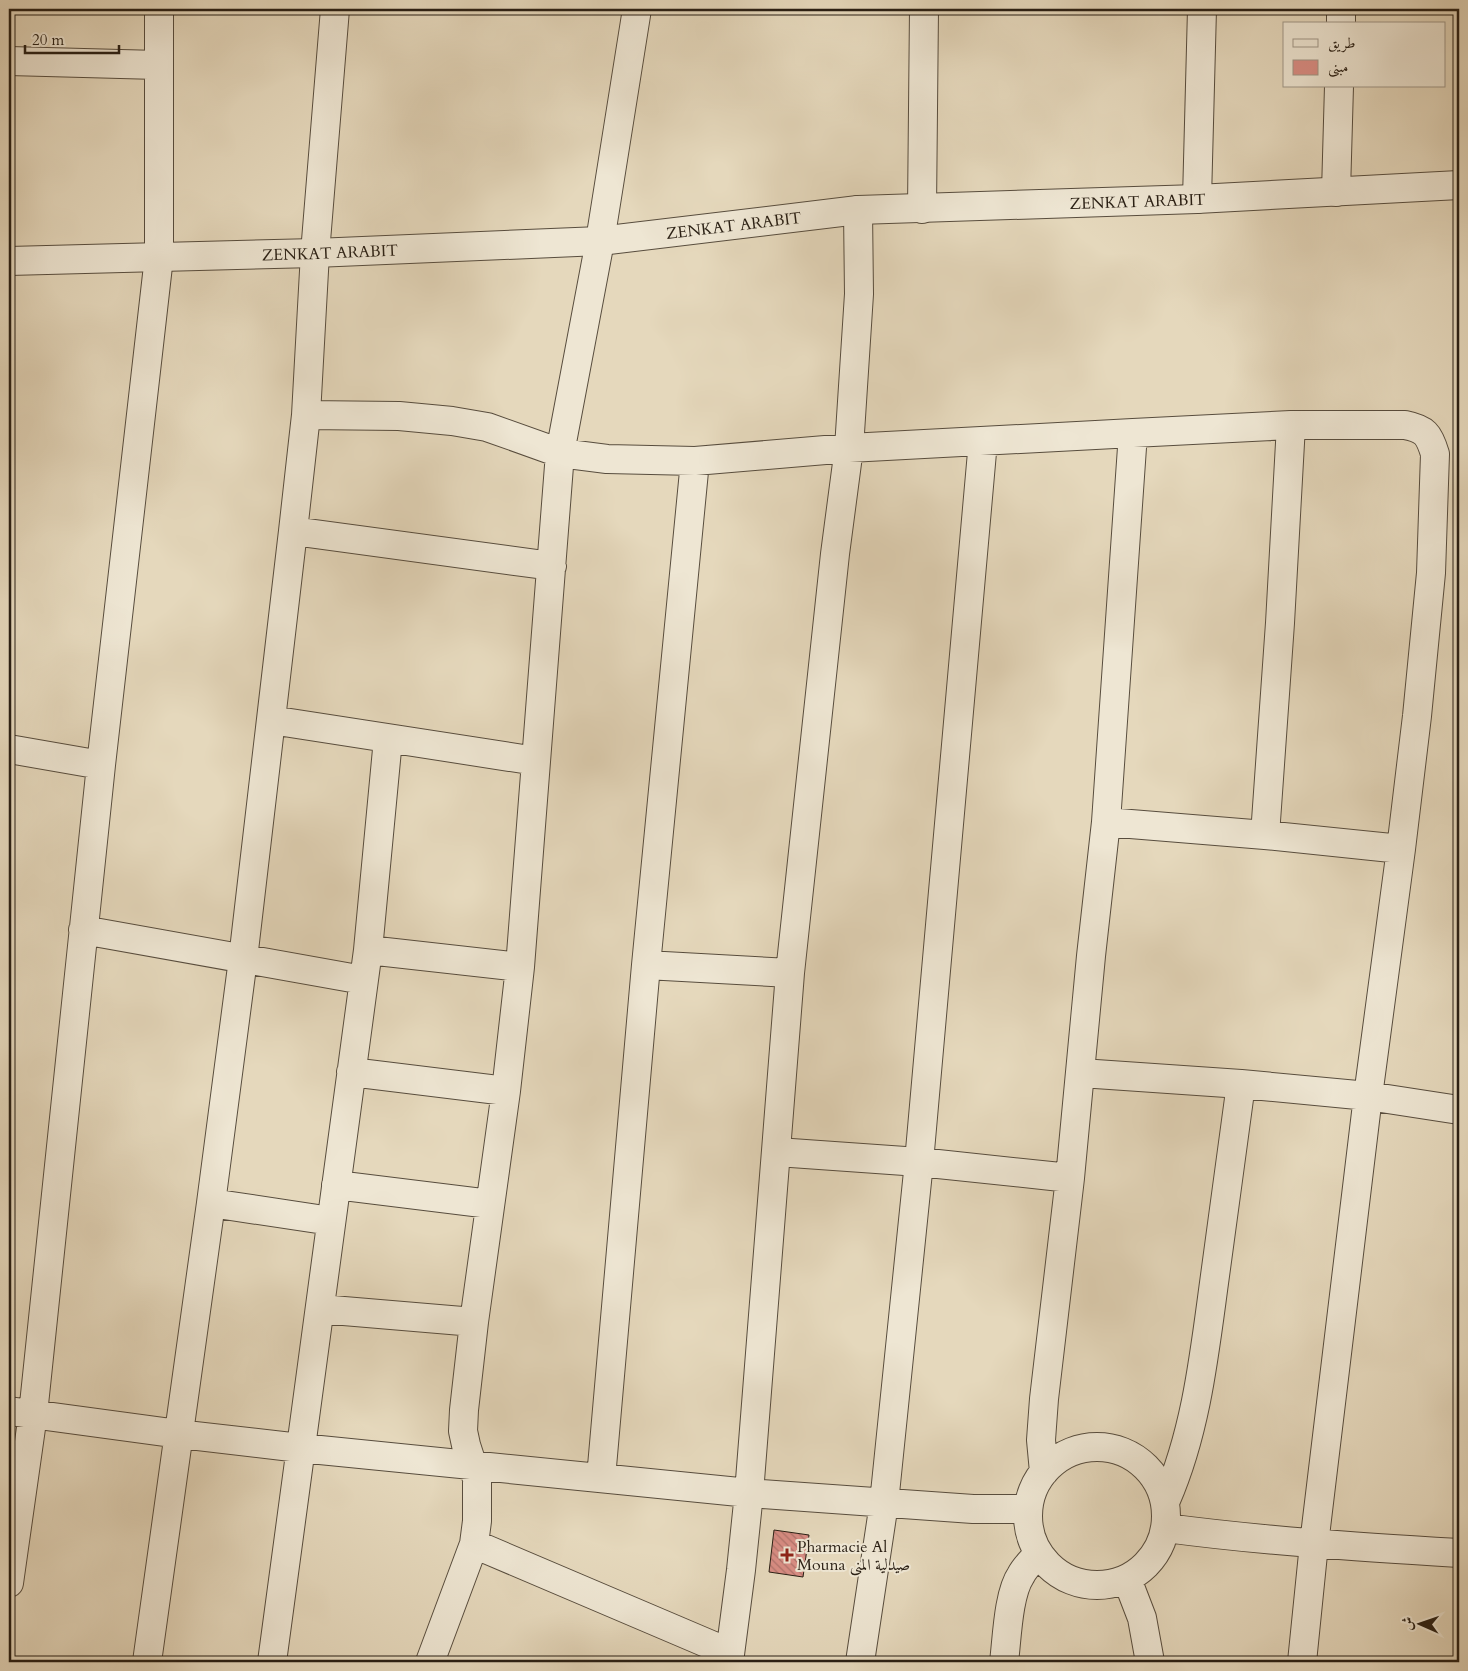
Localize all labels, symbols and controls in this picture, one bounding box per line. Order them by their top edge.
scale bar [25,22,119,54]
legend [1283,22,1446,88]
text: 20 m [32,30,64,50]
text: طريق [1328,33,1355,53]
text: مبنى [1328,57,1348,78]
street label: ZENKAT ARABIT [1069,189,1207,215]
street label: ZENKAT ARABIT [665,207,803,245]
street label: ZENKAT ARABIT [262,240,399,266]
place label: Pharmacie Al Mouna صيدلية المنى [797,1536,910,1576]
marker: Pharmacie Al Mouna صيدلية المنى [781,1549,793,1561]
north arrow [1396,1598,1446,1648]
text: ش [1398,1616,1417,1631]

